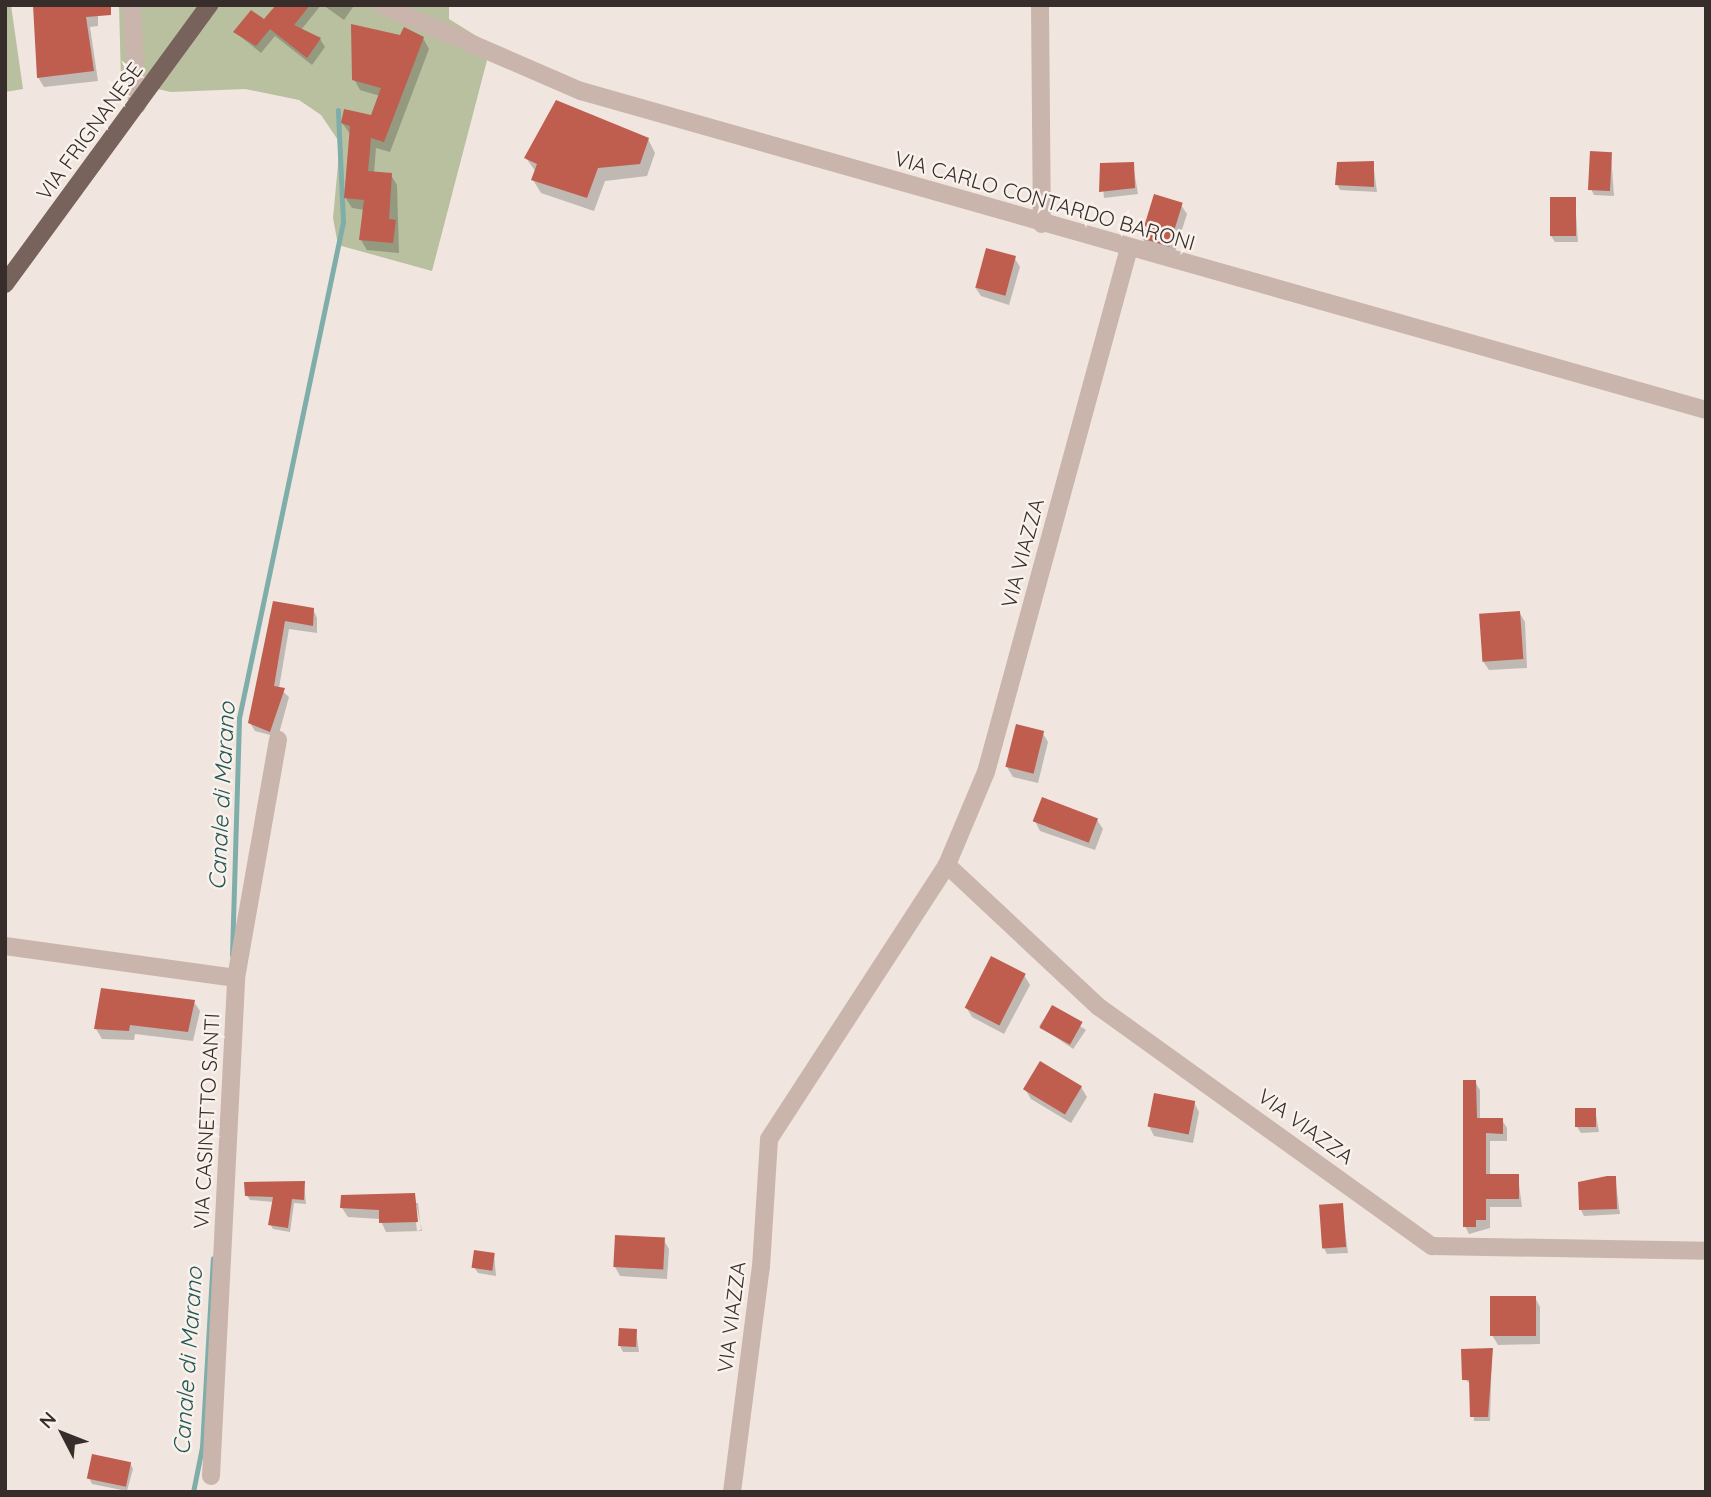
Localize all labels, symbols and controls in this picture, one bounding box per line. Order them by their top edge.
street label: VIA FRIGNANESE [31,57,147,205]
street label: VIA CARLO CONTARDO BARONI [892,145,1198,255]
street label: VIA VIAZZA [995,496,1049,610]
water label: Canale di Marano [203,701,241,891]
street label: VIA CASINETTO SANTI [188,1012,224,1230]
street label: VIA VIAZZA [1253,1083,1359,1169]
street label: VIA VIAZZA [712,1260,750,1374]
water label: Canale di Marano [168,1266,208,1456]
north arrow [28,1399,98,1469]
text: N [34,1407,61,1433]

